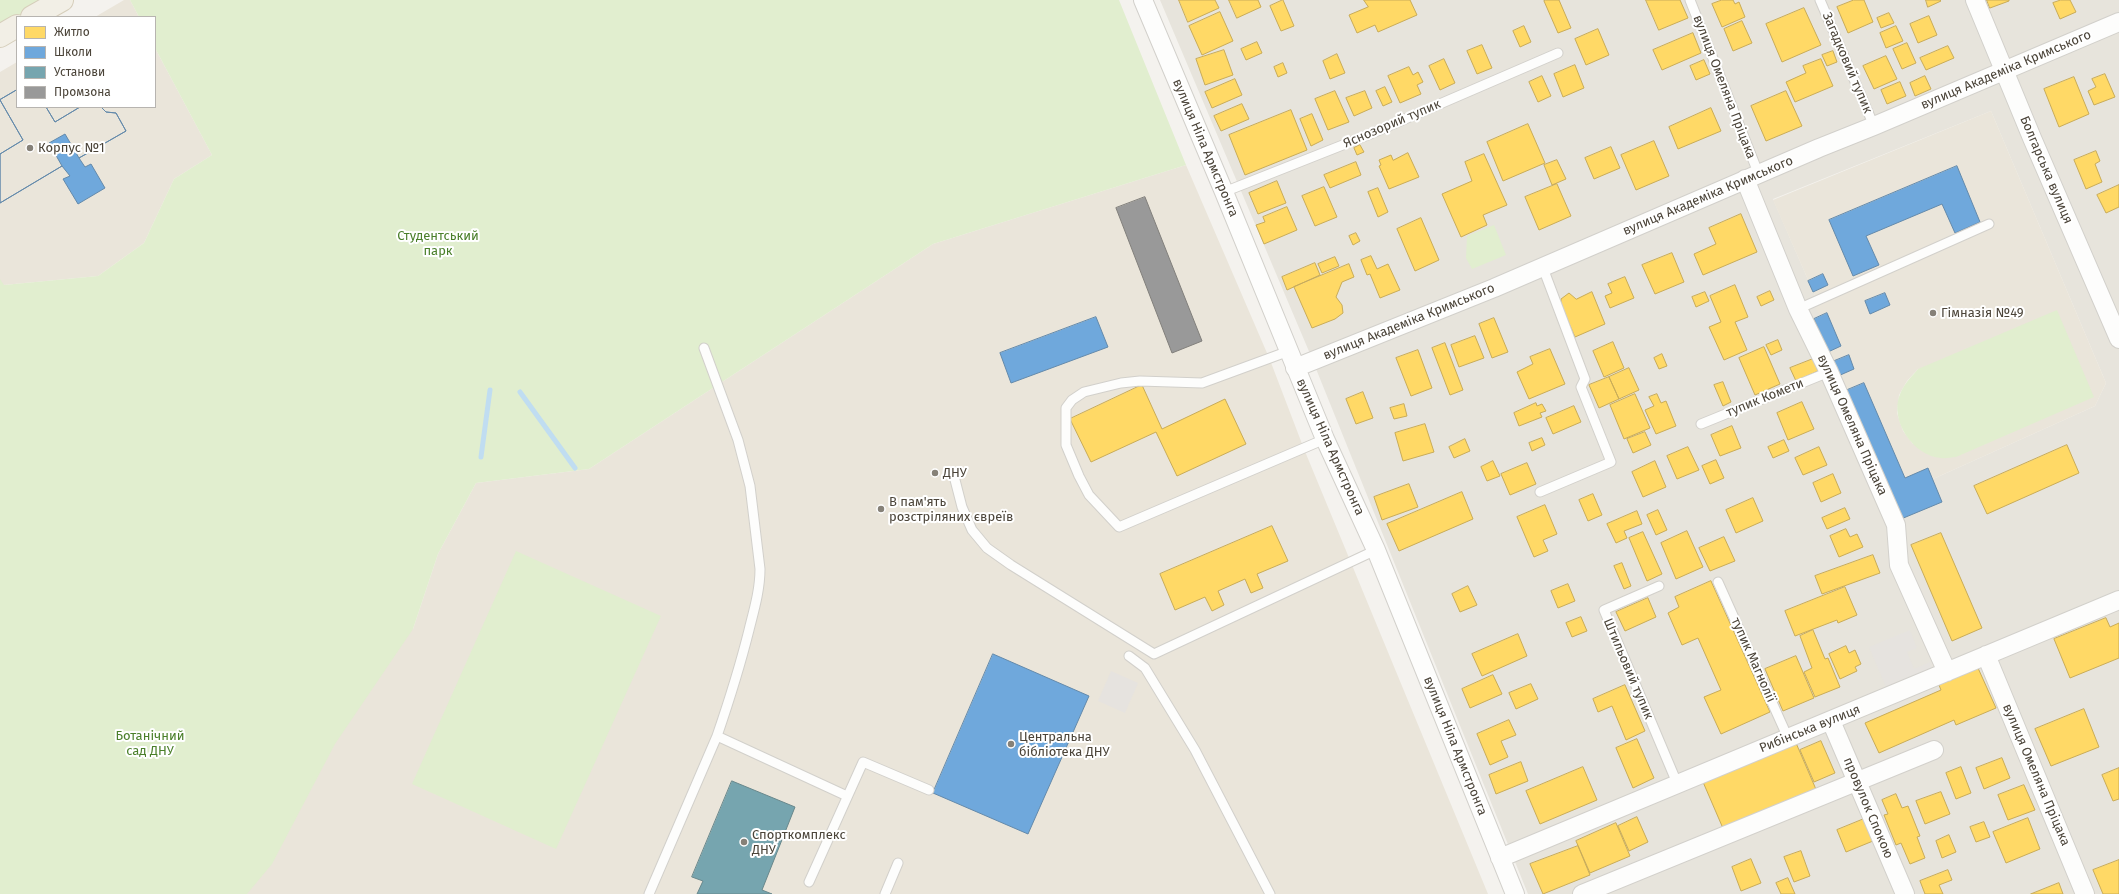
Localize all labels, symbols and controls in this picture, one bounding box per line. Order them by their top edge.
street label: Загадковий тупик [1819,10,1875,116]
street label: вулиця Омеляна Пріцака [1689,13,1759,161]
legend [16,16,156,108]
text: Житло [54,25,90,39]
street label: вулиця Академіка Кримського [1918,27,2094,113]
text: Школи [54,45,92,59]
text: Установи [54,65,105,79]
street label: вулиця Ніла Армстронга [1169,77,1241,219]
text: Промзона [54,85,111,99]
street label: Яснозорий тупик [1341,96,1443,152]
street label: Болгарська вулиця [2016,114,2076,226]
place label: Корпус №1 [38,140,105,156]
marker: Корпус №1 [25,143,35,153]
street label: вулиця Академіка Кримського [1620,153,1796,239]
park label: Студентський парк [397,228,479,259]
street label: вулиця Академіка Кримського [1321,280,1497,364]
place label: Гімназія №49 [1941,305,2024,321]
marker: Гімназія №49 [1928,308,1938,318]
street label: вулиця Омеляна Пріцака [1814,352,1890,498]
street label: тупик Комети [1724,375,1806,421]
street label: вулиця Ніла Армстронга [1293,376,1367,518]
place label: ДНУ [943,465,967,481]
marker: ДНУ [930,468,940,478]
place label: В пам'ять розстріляних євреїв [889,494,1013,525]
marker: В пам'ять розстріляних євреїв [876,504,886,514]
street label: тупик Магнолії [1727,615,1779,705]
street label: Штильовий тупик [1600,616,1656,722]
street label: вулиця Ніла Армстронга [1420,674,1490,818]
street label: Рибінська вулиця [1757,702,1863,756]
street label: вулиця Омеляна Пріцака [1999,702,2073,848]
park label: Ботанічний сад ДНУ [115,728,185,759]
place label: Центральна бібліотека ДНУ [1019,729,1110,760]
marker: Центральна бібліотека ДНУ [1006,739,1016,749]
street label: провулок Спокою [1840,755,1896,861]
place label: Спорткомплекс ДНУ [752,827,846,858]
marker: Спорткомплекс ДНУ [739,837,749,847]

